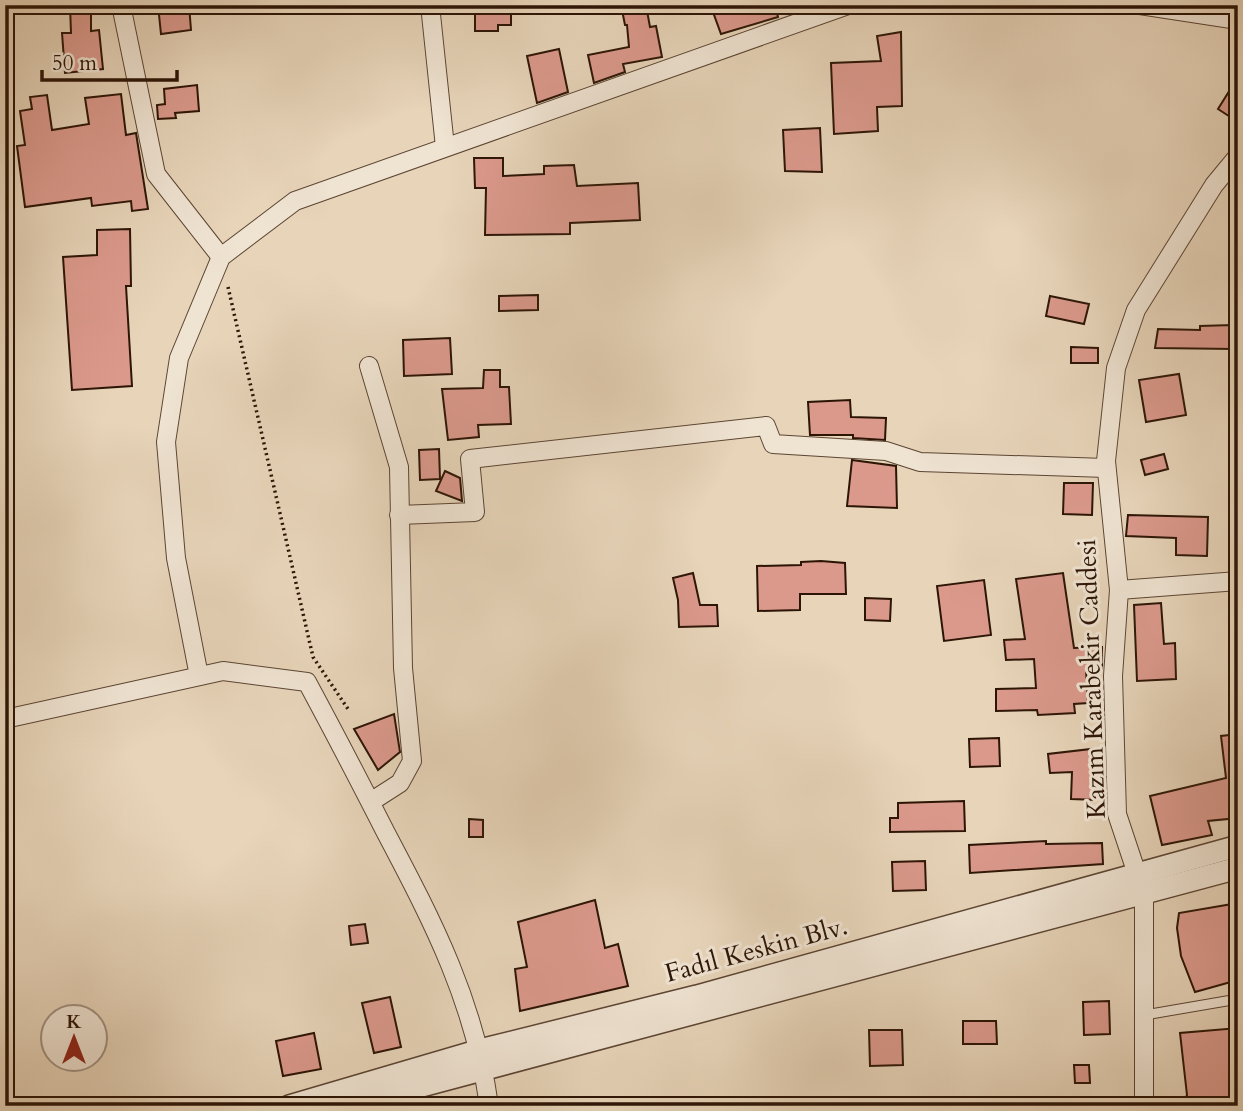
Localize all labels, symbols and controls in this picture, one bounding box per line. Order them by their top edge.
scale bar [42,38,177,82]
text: 50 m [52,49,97,78]
street label: Kazım Karabekir Caddesi [1069,539,1114,819]
street label: Fadıl Keskin Blv. [661,908,851,991]
north arrow [38,1002,108,1072]
text: K [66,1009,82,1035]

